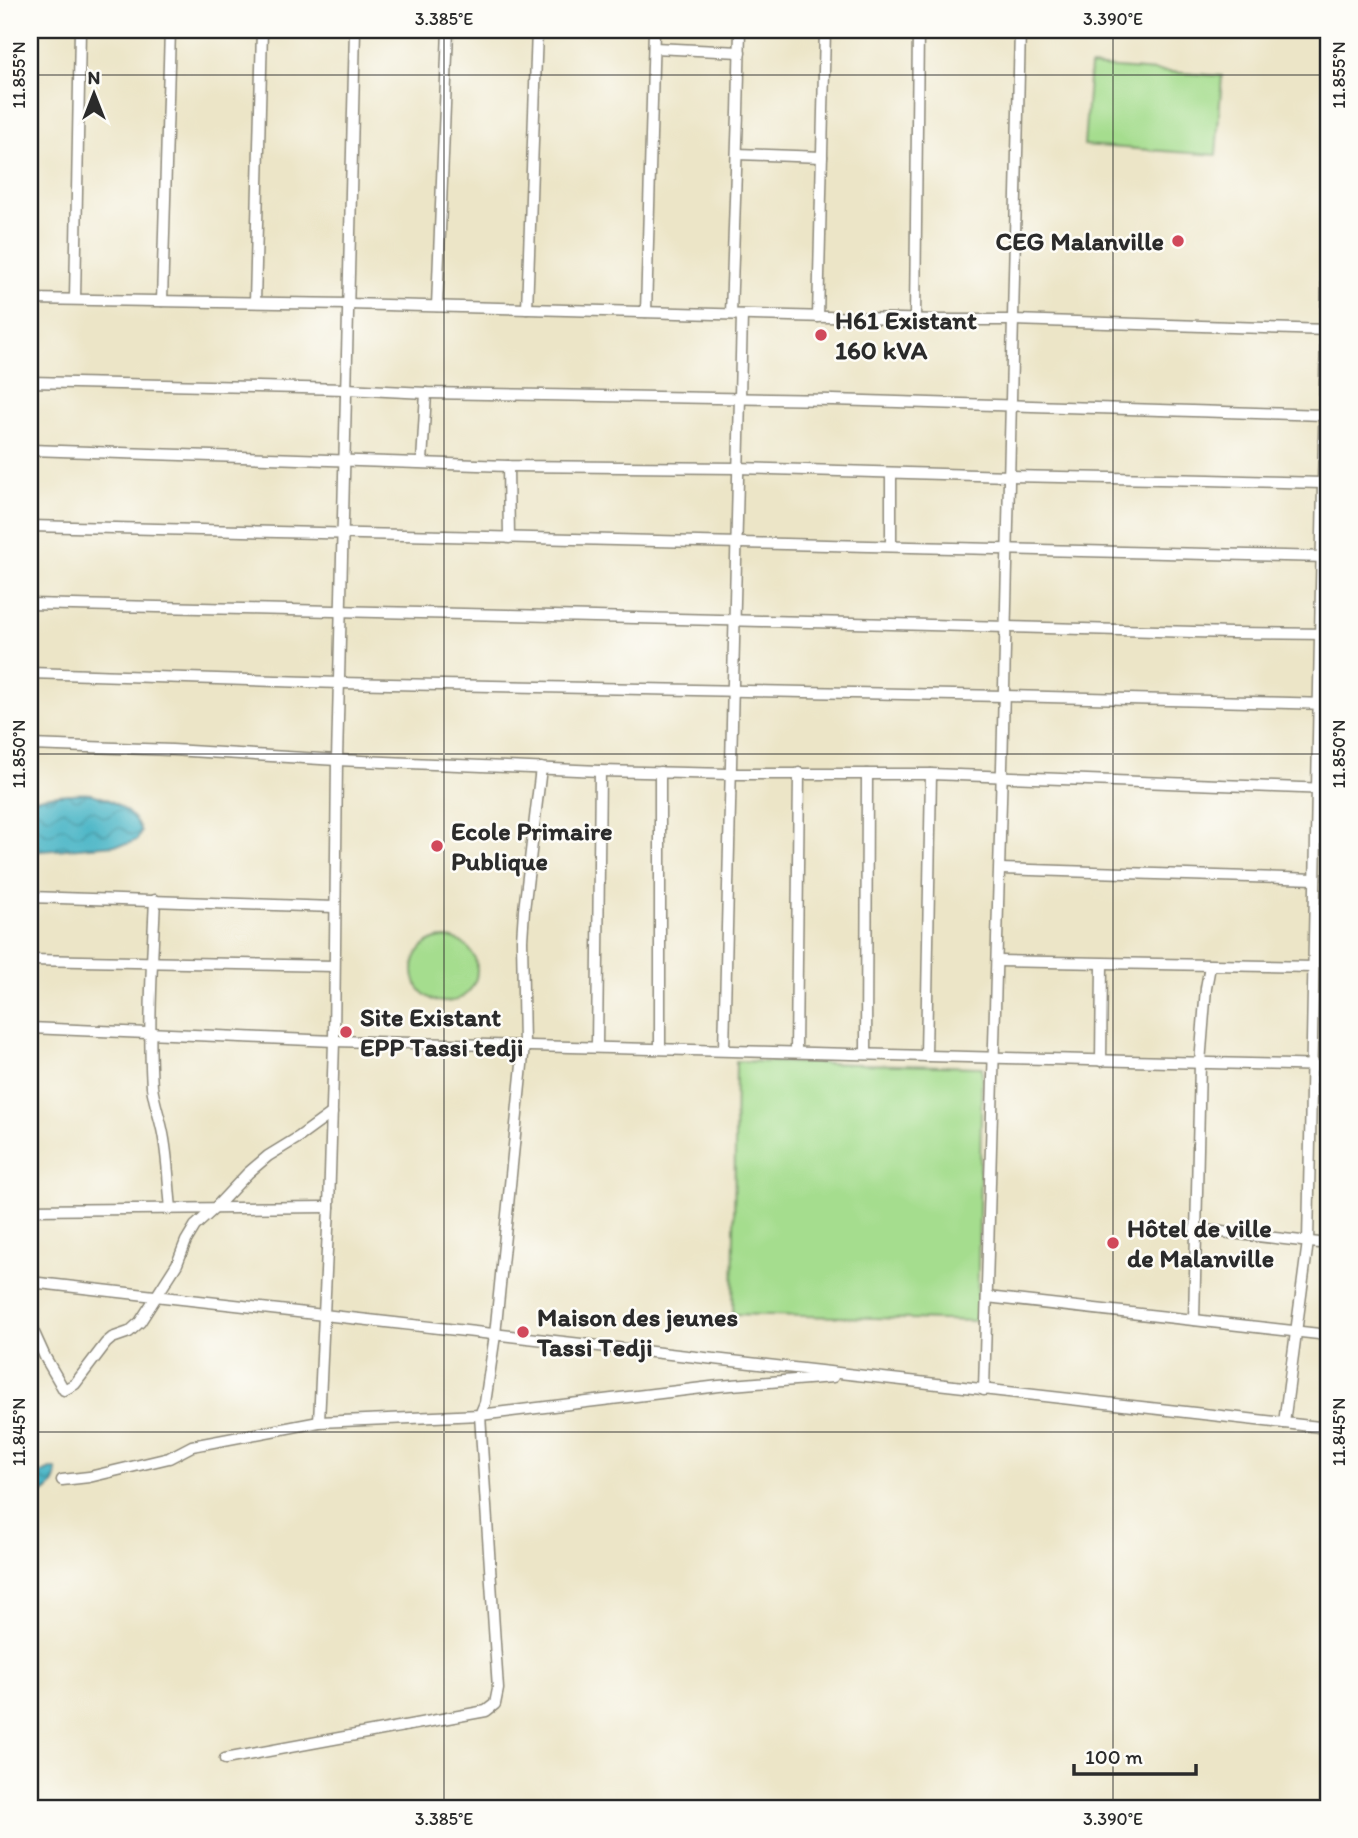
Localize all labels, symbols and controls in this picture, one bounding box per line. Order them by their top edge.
text: 3.385°E [415,8,473,30]
text: 3.390°E [1083,8,1143,30]
text: 11.855°N [8,41,30,109]
text: 11.855°N [1328,41,1350,109]
north arrow [60,60,130,130]
text: N [88,66,100,89]
place label: CEG Malanville [996,225,1164,257]
marker: CEG Malanville [1170,233,1186,249]
place label: H61 Existant 160 kVA [835,304,977,366]
marker: H61 Existant 160 kVA [813,327,829,343]
text: 11.850°N [8,720,30,789]
text: 11.850°N [1328,720,1350,789]
place label: Ecole Primaire Publique [451,815,613,877]
marker: Ecole Primaire Publique [429,838,445,854]
place label: Site Existant EPP Tassi tedji [360,1001,523,1063]
marker: Site Existant EPP Tassi tedji [338,1024,354,1040]
place label: Hôtel de ville de Malanville [1127,1212,1274,1274]
marker: Hôtel de ville de Malanville [1105,1235,1121,1251]
place label: Maison des jeunes Tassi Tedji [536,1301,738,1363]
marker: Maison des jeunes Tassi Tedji [515,1324,531,1340]
text: 11.845°N [8,1398,30,1466]
text: 11.845°N [1328,1398,1350,1466]
scale bar [1074,1733,1197,1777]
text: 100 m [1085,1744,1143,1769]
text: 3.385°E [415,1808,473,1830]
text: 3.390°E [1083,1808,1143,1830]

